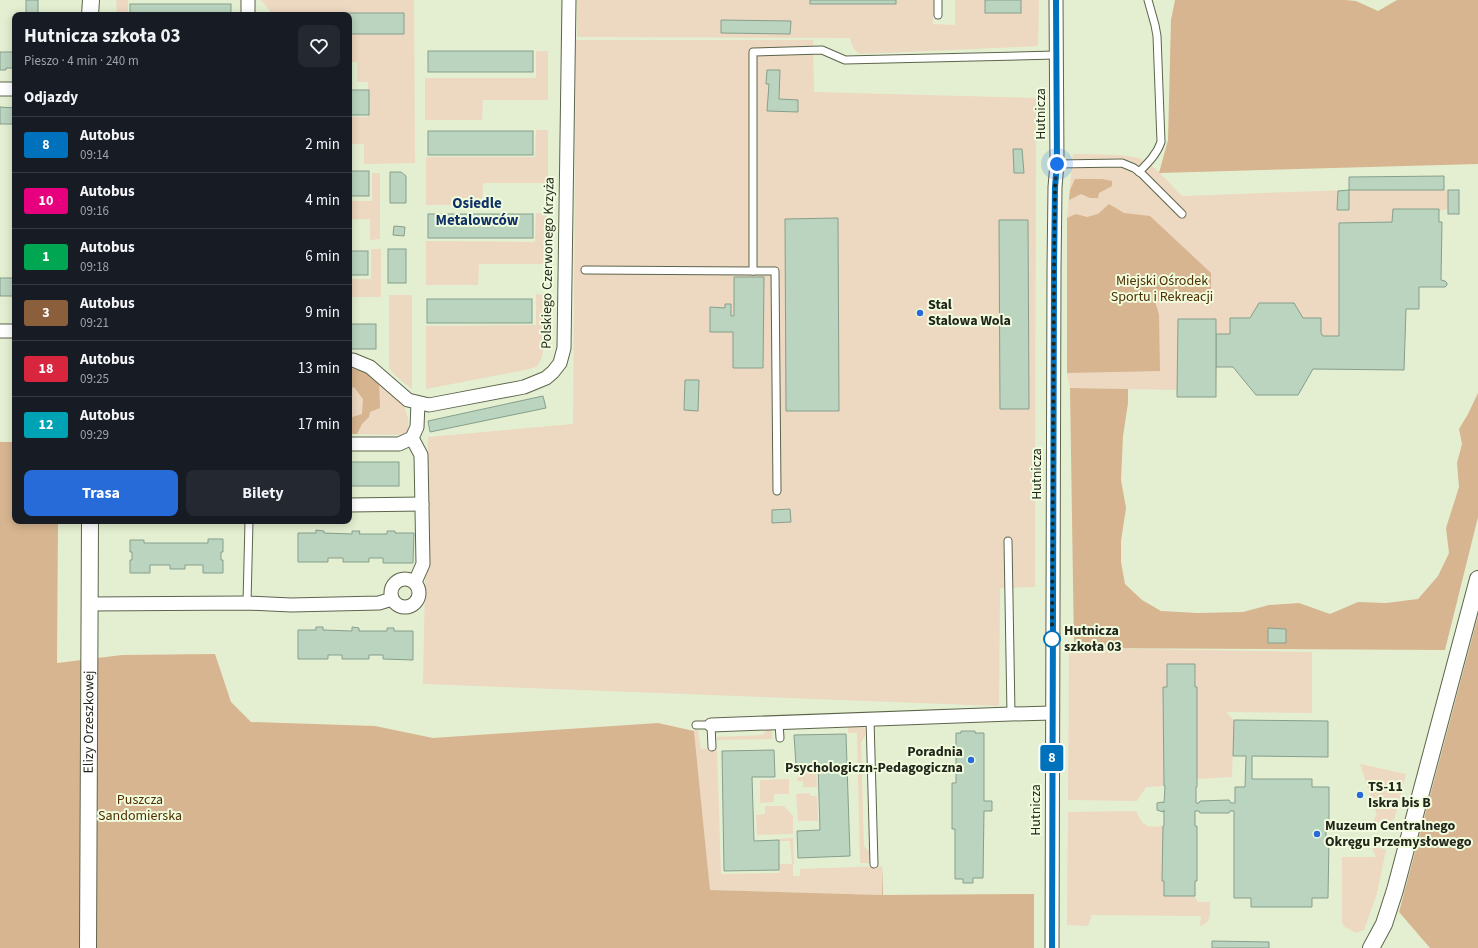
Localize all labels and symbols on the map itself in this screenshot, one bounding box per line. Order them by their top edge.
street label: Hutnicza [1031,88,1051,140]
your location [1047,154,1067,174]
street label: Polskiego Czerwonego Krzyża [537,177,559,349]
district label: Osiedle Metalowców [436,193,519,231]
park label: Miejski Ośrodek Sportu i Rekreacji [1111,271,1213,307]
place label: Stal Stalowa Wola [928,295,1011,331]
marker: Stal Stalowa Wola [915,308,925,318]
street label: Hutnicza [1027,448,1047,500]
place label: Hutnicza szkoła 03 [1064,621,1122,657]
marker: Hutnicza szkoła 03 [1043,630,1061,648]
street label: Elizy Orzeszkowej [79,670,99,774]
place label: Poradnia Psychologiczn-Pedagogiczna [785,742,963,778]
line badge: 8 [1039,745,1065,771]
marker: Poradnia Psychologiczn-Pedagogiczna [966,755,976,765]
place label: TS-11 Iskra bis B [1368,777,1431,813]
street label: Hutnicza [1026,784,1046,836]
park label: Puszcza Sandomierska [98,790,182,826]
marker: TS-11 Iskra bis B [1355,790,1365,800]
place label: Muzeum Centralnego Okręgu Przemysłowego [1325,816,1472,852]
marker: Muzeum Centralnego Okręgu Przemysłowego [1312,829,1322,839]

